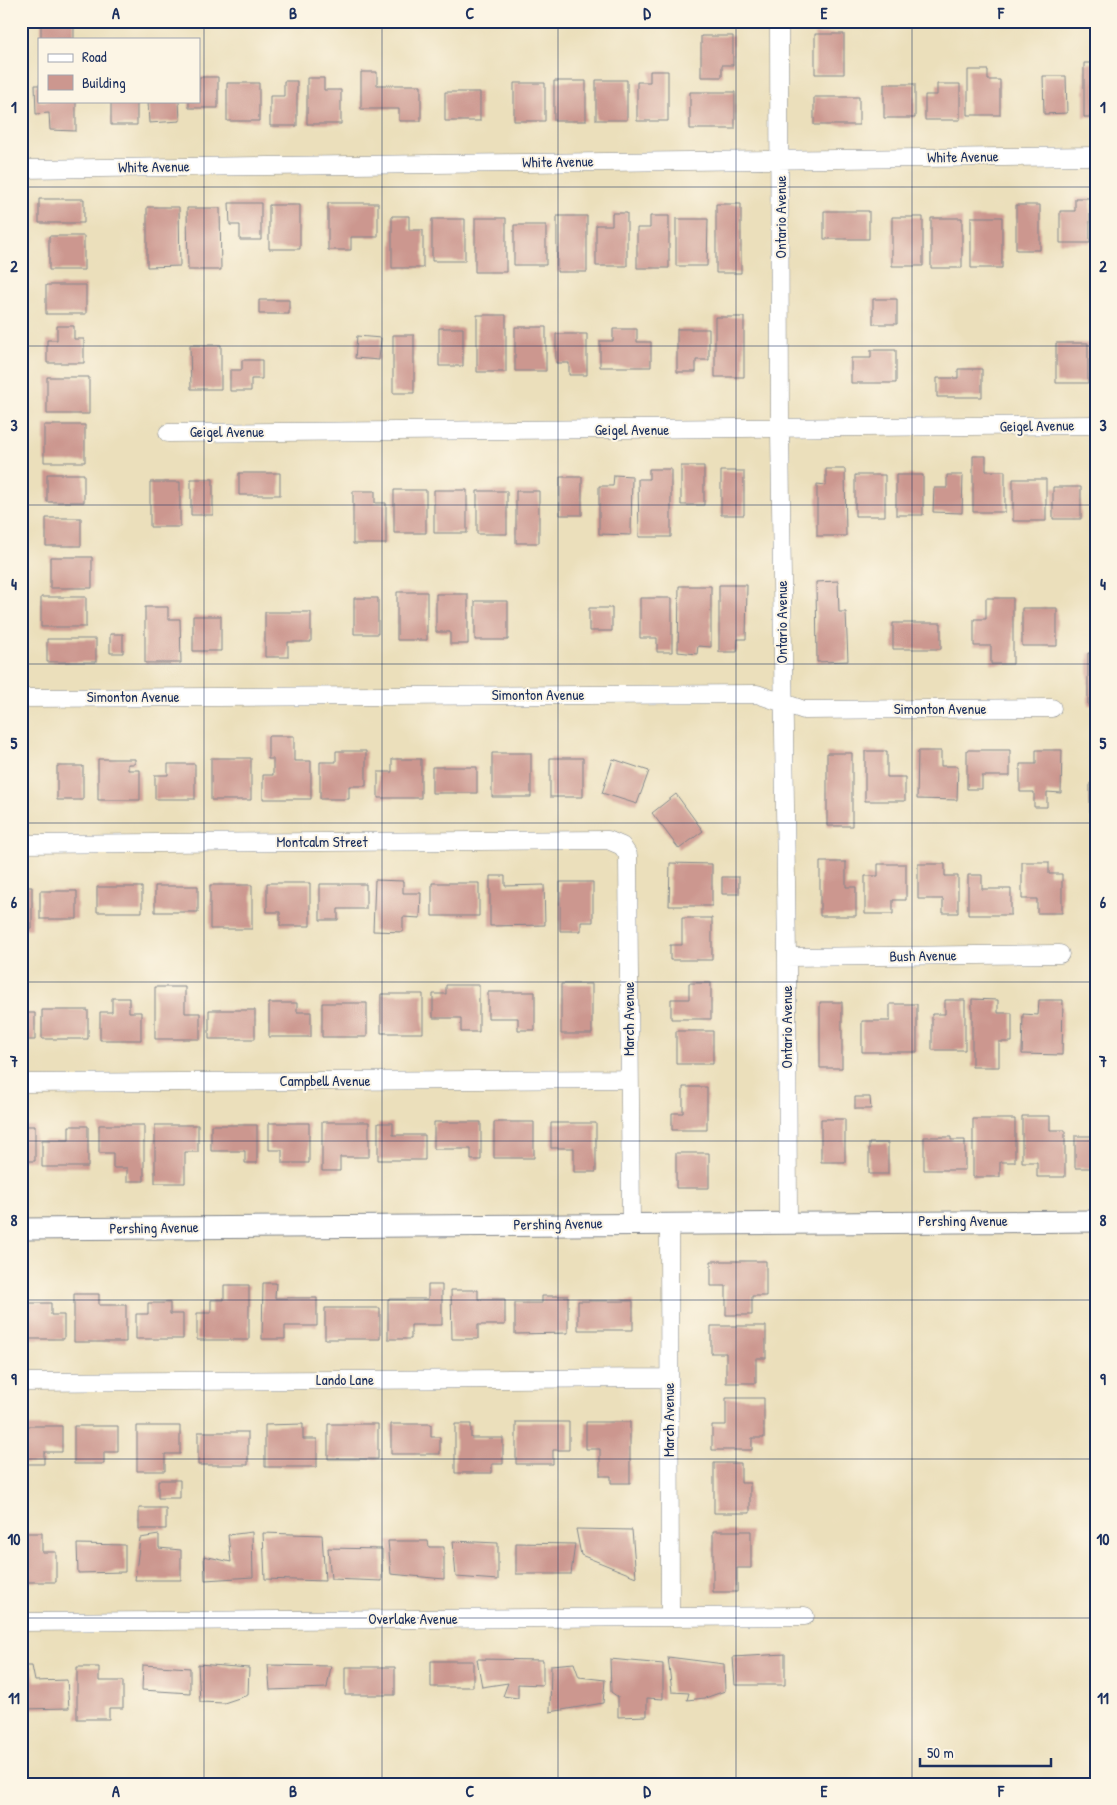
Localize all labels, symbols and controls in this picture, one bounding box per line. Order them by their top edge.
text: A [112,2,120,24]
text: B [289,2,297,24]
text: C [466,2,475,24]
text: D [643,2,651,24]
text: E [820,2,828,24]
text: F [997,2,1005,24]
legend [38,38,200,102]
text: Road [82,46,107,67]
text: Building [82,72,126,93]
text: 1 [11,96,17,118]
text: 1 [1100,96,1106,118]
street label: White Avenue [927,145,999,168]
street label: White Avenue [522,150,594,173]
street label: White Avenue [118,155,190,178]
street label: Ontario Avenue [770,176,791,258]
text: 2 [10,255,18,277]
text: 2 [1099,255,1107,277]
text: 3 [10,414,18,436]
street label: Geigel Avenue [999,414,1075,437]
text: 3 [1099,414,1107,436]
street label: Geigel Avenue [595,419,669,440]
street label: Geigel Avenue [190,421,264,442]
text: 4 [11,573,17,595]
text: 4 [1100,573,1106,595]
street label: Ontario Avenue [771,581,792,663]
street label: Simonton Avenue [492,684,584,705]
street label: Simonton Avenue [87,686,179,707]
street label: Simonton Avenue [894,698,986,719]
text: 5 [11,732,18,754]
text: 5 [1100,732,1107,754]
street label: Montcalm Street [276,831,368,852]
text: 6 [11,891,18,913]
text: 6 [1100,891,1107,913]
street label: Bush Avenue [889,944,957,967]
street label: March Avenue [618,982,639,1056]
street label: Ontario Avenue [776,986,797,1068]
text: 7 [9,1050,18,1072]
text: 7 [1098,1050,1107,1072]
street label: Campbell Avenue [280,1070,370,1091]
text: 8 [11,1209,18,1231]
text: 8 [1100,1209,1107,1231]
street label: Pershing Avenue [918,1210,1008,1231]
street label: Pershing Avenue [513,1212,603,1235]
street label: Pershing Avenue [109,1216,199,1239]
text: 9 [11,1368,17,1390]
text: 9 [1100,1368,1106,1390]
street label: Lando Lane [316,1369,374,1390]
street label: March Avenue [658,1383,679,1457]
text: 10 [8,1528,20,1550]
text: 10 [1097,1528,1109,1550]
street label: Overlake Avenue [368,1608,458,1629]
text: 11 [8,1687,20,1709]
text: 11 [1097,1687,1109,1709]
scale bar [920,1735,1051,1767]
text: 50 m [927,1742,954,1763]
text: A [112,1780,120,1802]
text: B [289,1780,297,1802]
text: C [466,1780,475,1802]
text: D [643,1780,651,1802]
text: E [820,1780,828,1802]
text: F [997,1780,1005,1802]

